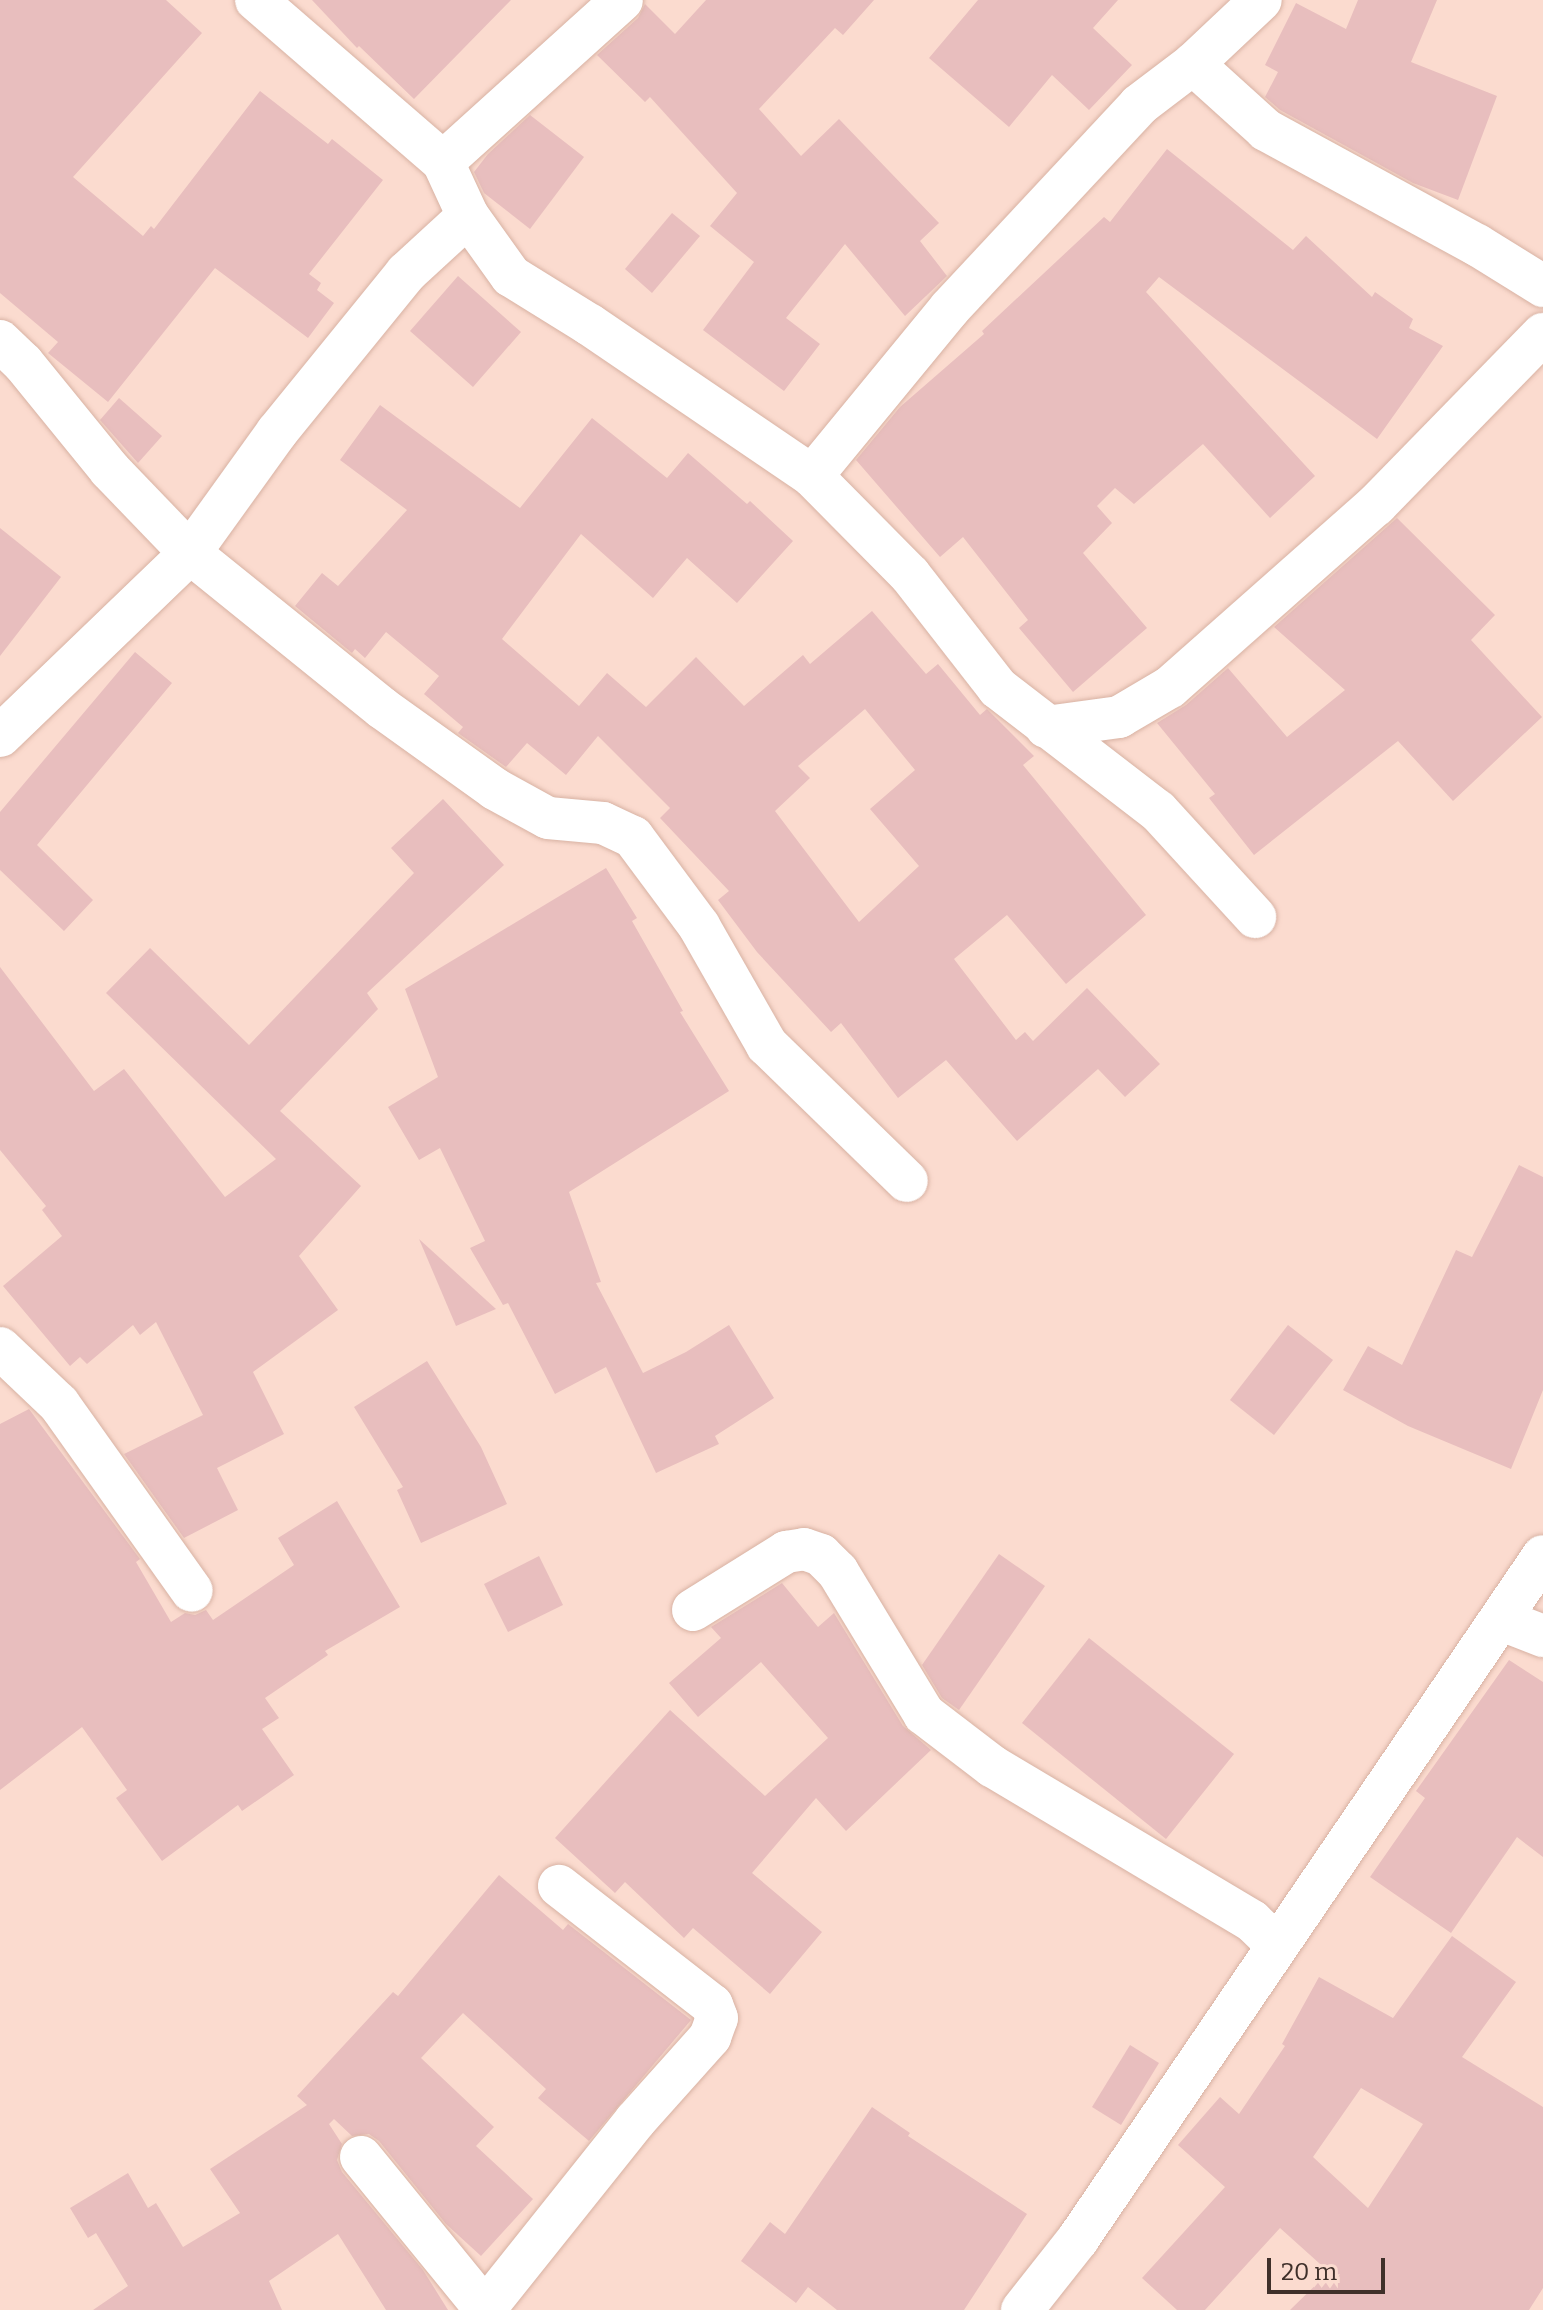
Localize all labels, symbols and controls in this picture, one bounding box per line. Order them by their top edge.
scale bar [1271,2242,1389,2292]
text: 20 m [1281,2258,1337,2286]

